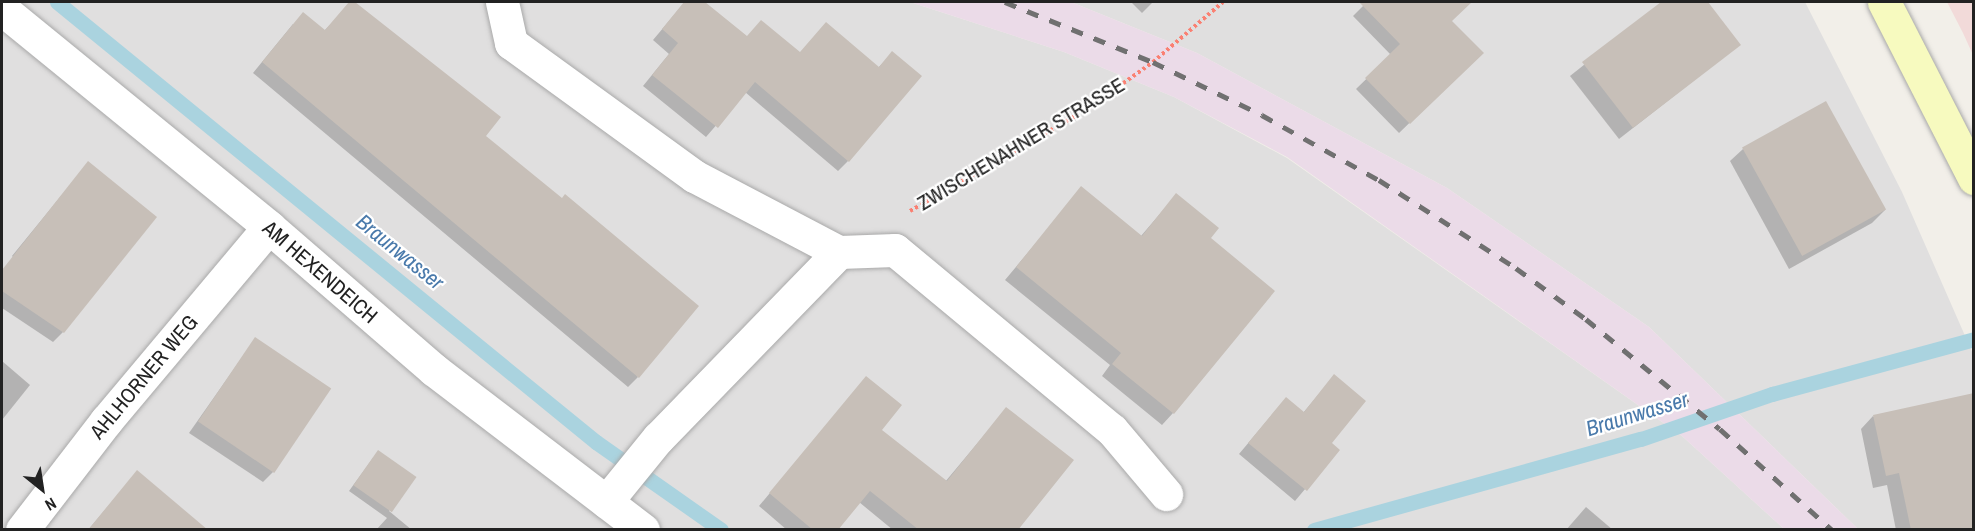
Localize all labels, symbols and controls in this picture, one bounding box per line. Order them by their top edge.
street label: ZWISCHENAHNER STRASSE [913,72,1129,216]
water label: Braunwasser [351,209,449,295]
street label: AM HEXENDEICH [258,215,382,329]
street label: AHLHORNER WEG [85,310,203,444]
water label: Braunwasser [1583,386,1691,442]
north arrow [12,459,72,519]
text: N [41,493,61,516]

